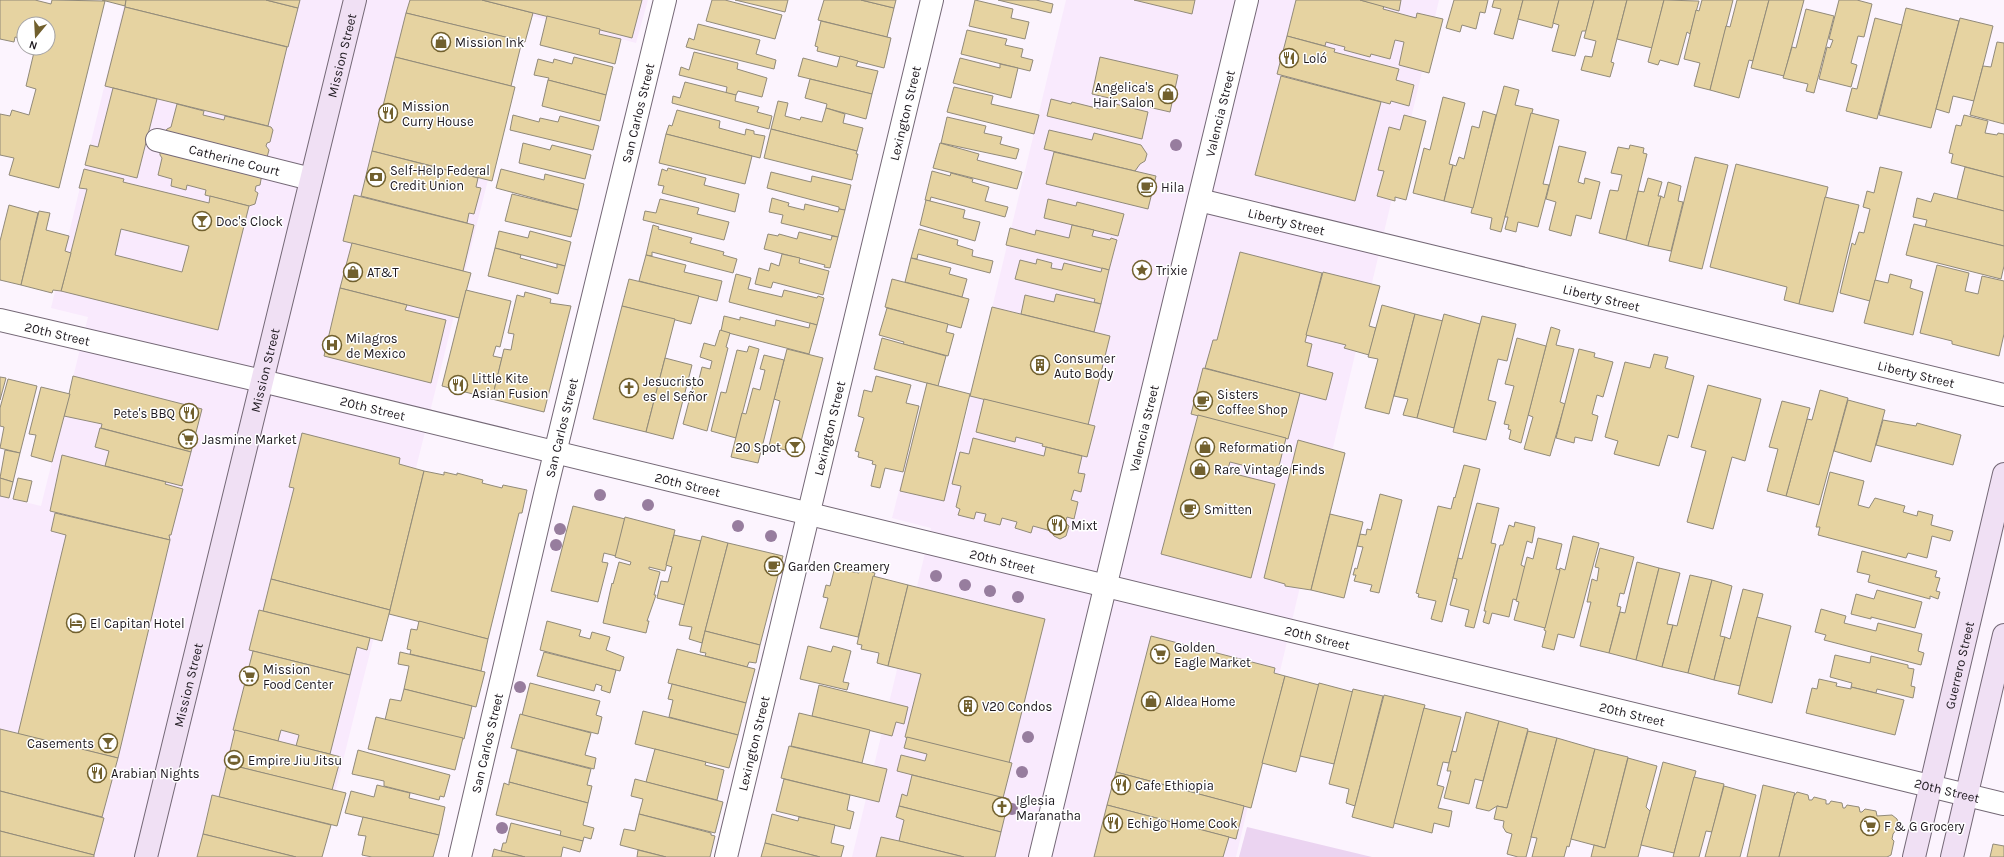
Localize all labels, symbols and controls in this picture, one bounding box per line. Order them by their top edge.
street label: Mission Street [324,12,359,99]
north arrow [16,16,56,56]
shop icon: Mission Ink [430,31,452,53]
place label: Mission Ink [455,35,524,50]
text: N [27,38,39,52]
restaurant icon: Loló [1278,47,1300,69]
place label: Loló [1303,51,1327,66]
street label: San Carlos Street [618,61,657,164]
street label: Lexington Street [886,64,923,162]
street label: Valencia Street [1202,68,1237,158]
place label: Angelica's Hair Salon [1093,80,1154,110]
shop icon: Angelica's Hair Salon [1157,83,1179,105]
place label: Mission Curry House [402,99,474,129]
restaurant icon: Mission Curry House [377,102,399,124]
street label: Catherine Court [187,141,282,178]
place label: Self-Help Federal Credit Union [390,163,490,193]
bank icon: Self-Help Federal Credit Union [365,166,387,188]
cafe icon: Hila [1136,176,1158,198]
place label: Hila [1161,180,1184,195]
street label: Liberty Street [1246,205,1327,238]
bar icon: Doc's Clock [191,210,213,232]
place label: Doc's Clock [216,214,283,229]
place icon: Trixie [1131,259,1153,281]
shop icon: AT&T [342,261,364,283]
place label: Trixie [1156,263,1188,278]
place label: AT&T [367,265,399,280]
street label: Liberty Street [1561,281,1642,314]
street label: 20th Street [23,318,92,348]
street label: Mission Street [247,326,282,414]
place label: Milagros de Mexico [346,331,406,361]
hospital icon: Milagros de Mexico [321,334,343,356]
place label: Consumer Auto Body [1054,351,1115,381]
building icon: Consumer Auto Body [1029,354,1051,376]
street label: Liberty Street [1876,357,1956,390]
place label: Little Kite Asian Fusion [472,371,548,401]
restaurant icon: Little Kite Asian Fusion [447,374,469,396]
place label: Jesucristo es el Señor [643,374,707,404]
street label: San Carlos Street [542,376,580,479]
church icon: Jesucristo es el Señor [618,377,640,399]
street label: Lexington Street [810,379,848,477]
street label: Valencia Street [1126,383,1161,473]
place label: Sisters Coffee Shop [1217,387,1288,417]
cafe icon: Sisters Coffee Shop [1192,390,1214,412]
street label: 20th Street [339,393,407,423]
restaurant icon: Pete's BBQ [178,402,200,424]
place label: Pete's BBQ [113,406,175,421]
supermarket icon: Jasmine Market [177,428,199,450]
place label: Jasmine Market [202,432,297,447]
bar icon: 20 Spot [784,436,806,458]
shop icon: Reformation [1194,436,1216,458]
place label: 20 Spot [735,440,781,455]
place label: Reformation [1219,440,1293,455]
shop icon: Rare Vintage Finds [1189,458,1211,480]
place label: Rare Vintage Finds [1214,462,1325,477]
street label: 20th Street [653,469,722,500]
cafe icon: Smitten [1179,498,1201,520]
place label: Smitten [1204,502,1252,517]
restaurant icon: Mixt [1046,514,1068,536]
place label: Mixt [1071,518,1098,533]
street label: 20th Street [968,546,1037,576]
cafe icon: Garden Creamery [763,555,785,577]
place label: Garden Creamery [788,559,890,574]
hotel icon: El Capitan Hotel [65,612,87,634]
place label: El Capitan Hotel [90,616,185,631]
street label: Guerrero Street [1942,620,1977,711]
street label: 20th Street [1283,622,1352,652]
place label: Golden Eagle Market [1174,640,1251,670]
street label: Mission Street [170,641,205,729]
supermarket icon: Golden Eagle Market [1149,643,1171,665]
place label: Mission Food Center [263,662,334,692]
supermarket icon: Mission Food Center [238,665,260,687]
shop icon: Aldea Home [1140,690,1162,712]
street label: San Carlos Street [468,691,506,795]
street label: Lexington Street [735,694,772,792]
place label: Aldea Home [1165,694,1236,709]
building icon: V20 Condos [957,695,979,717]
place label: V20 Condos [982,699,1052,714]
street label: 20th Street [1598,699,1667,729]
bar icon: Casements [97,732,119,754]
place label: Casements [27,736,94,751]
sports icon: Empire Jiu Jitsu [223,749,245,771]
place label: Empire Jiu Jitsu [248,753,342,768]
restaurant icon: Arabian Nights [86,762,108,784]
place label: Arabian Nights [111,766,200,781]
restaurant icon: Cafe Ethiopia [1110,774,1132,796]
street label: 20th Street [1913,775,1981,805]
place label: Cafe Ethiopia [1135,778,1214,793]
place label: Iglesia Maranatha [1016,793,1081,823]
church icon: Iglesia Maranatha [991,796,1013,818]
restaurant icon: Echigo Home Cook [1102,812,1124,834]
supermarket icon: F & G Grocery [1859,815,1881,837]
place label: Echigo Home Cook [1127,816,1238,831]
place label: F & G Grocery [1884,819,1965,834]

